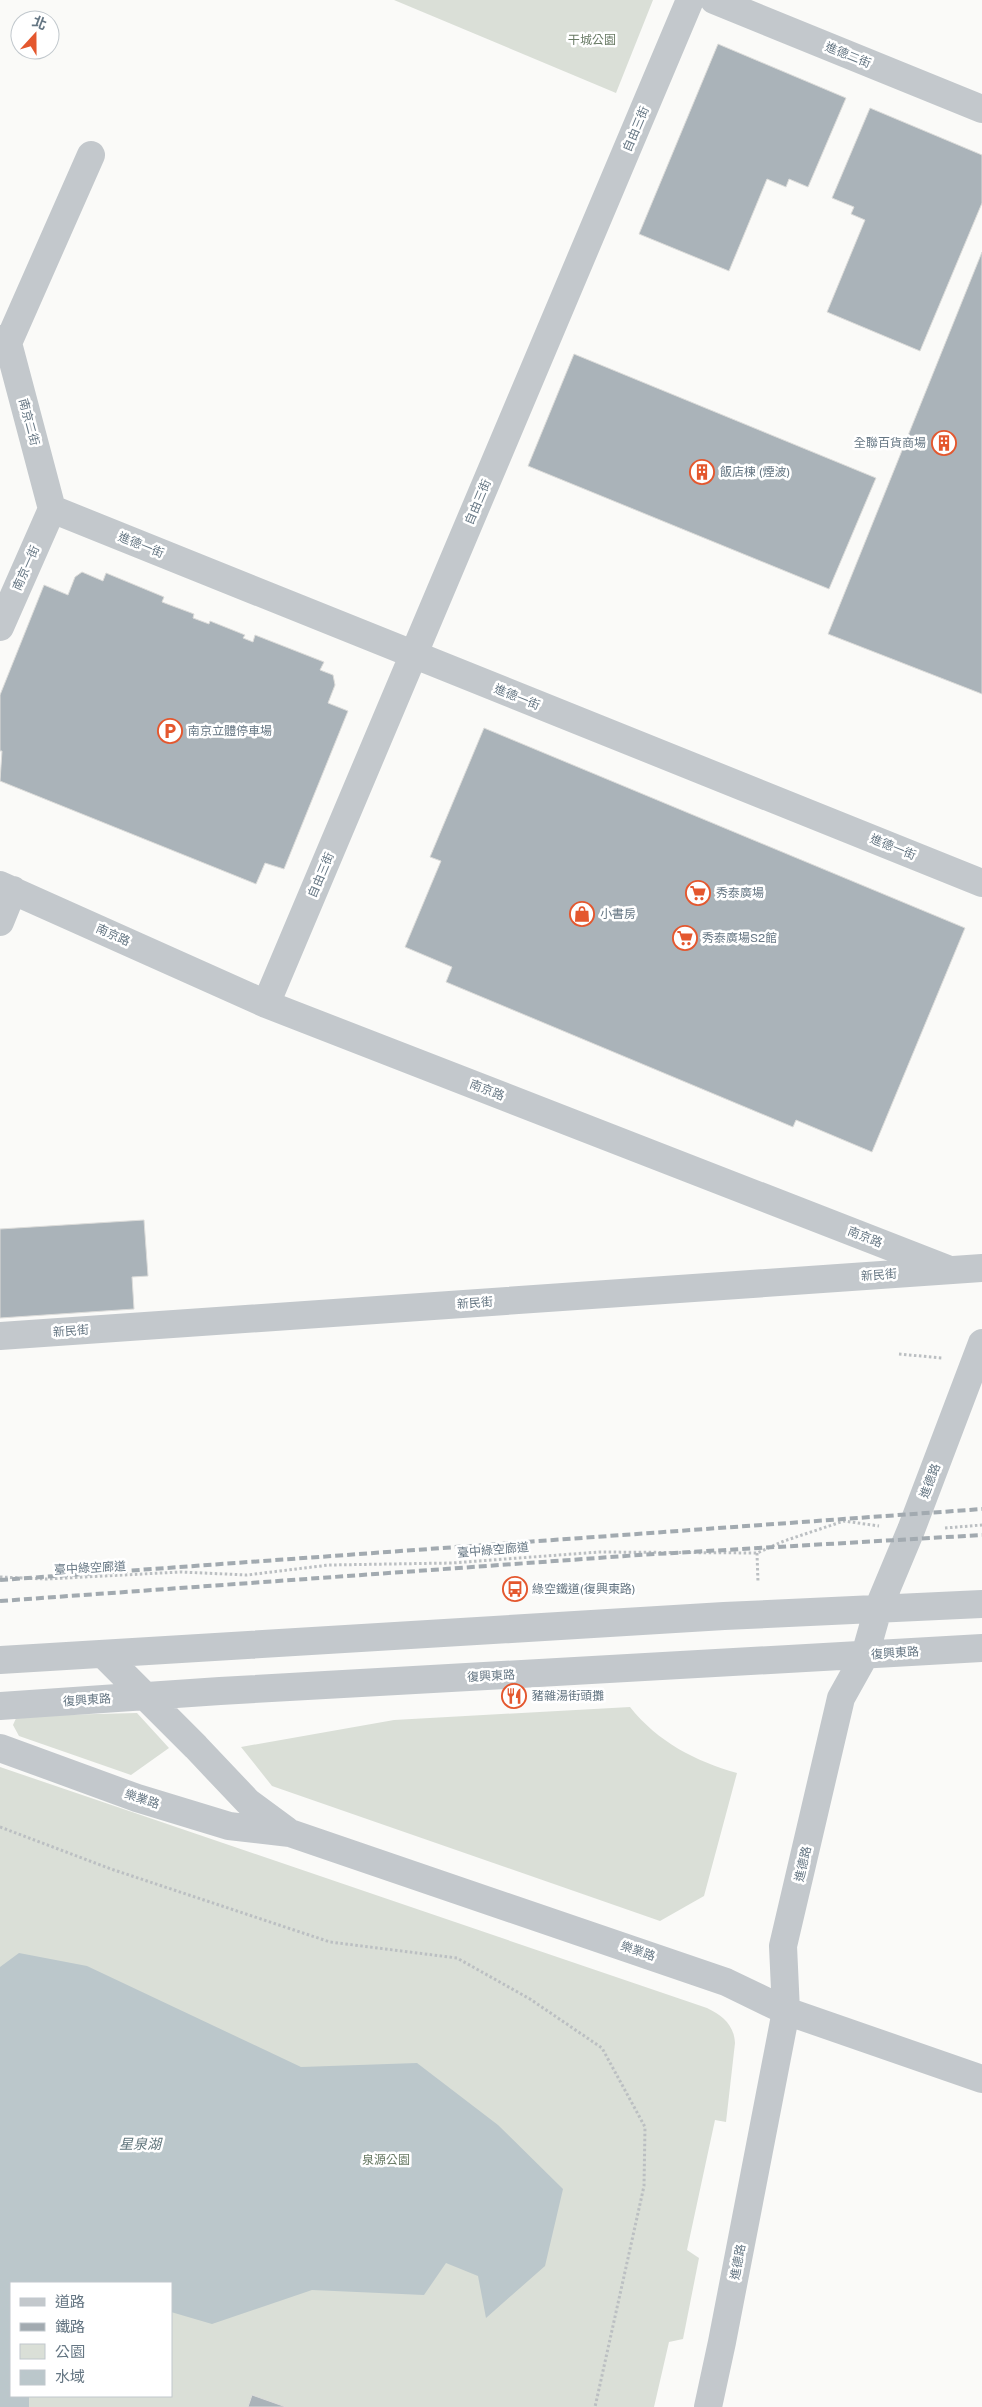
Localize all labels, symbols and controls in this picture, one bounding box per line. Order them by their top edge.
north arrow [10,10,60,60]
text: 北 [30,13,49,33]
park label: 干城公園 [568,33,616,47]
street label: 進德二街 [823,40,873,70]
street label: 自由三街 [620,104,652,154]
street label: 南京二街 [16,397,42,447]
building icon: 全聯百貨商場 [931,430,957,456]
place label: 全聯百貨商場 [854,436,926,450]
building icon: 飯店棟 (煙波) [689,459,715,485]
place label: 飯店棟 (煙波) [720,465,790,479]
street label: 自由三街 [462,477,494,527]
street label: 進德一街 [116,530,166,560]
street label: 南京一街 [10,543,42,593]
street label: 進德一街 [492,682,542,712]
parking icon: 南京立體停車場 [157,718,183,744]
place label: 南京立體停車場 [188,724,272,738]
street label: 進德一街 [868,832,918,862]
street label: 自由三街 [305,850,337,900]
supermarket icon: 秀泰廣場 [685,880,711,906]
place label: 秀泰廣場 [716,886,764,900]
shop icon: 小書房 [569,901,595,927]
place label: 小書房 [600,907,636,921]
street label: 南京路 [94,921,132,949]
supermarket icon: 秀泰廣場S2館 [672,925,698,951]
place label: 秀泰廣場S2館 [702,931,777,945]
street label: 南京路 [468,1077,506,1103]
street label: 南京路 [846,1224,884,1250]
street label: 新民街 [861,1267,897,1283]
street label: 新民街 [457,1295,493,1311]
street label: 新民街 [53,1323,89,1339]
street label: 進德路 [917,1462,943,1500]
street label: 臺中綠空廊道 [457,1540,529,1560]
street label: 臺中綠空廊道 [54,1559,126,1577]
bus stop icon: 綠空鐵道(復興東路) [502,1576,528,1602]
place label: 綠空鐵道(復興東路) [532,1582,635,1596]
street label: 復興東路 [871,1644,919,1662]
street label: 復興東路 [467,1668,515,1684]
restaurant icon: 豬雜湯街頭攤 [501,1683,527,1709]
place label: 豬雜湯街頭攤 [532,1689,604,1703]
street label: 復興東路 [63,1691,111,1709]
street label: 樂業路 [123,1787,161,1811]
street label: 進德路 [792,1845,814,1883]
street label: 樂業路 [619,1939,657,1963]
water label: 星泉湖 [119,2136,163,2152]
park label: 泉源公園 [362,2153,410,2167]
street label: 進德路 [728,2243,748,2281]
legend [10,2282,172,2397]
text: 道路 [55,2293,85,2310]
text: 鐵路 [55,2318,85,2335]
text: 公園 [55,2343,85,2360]
text: 水域 [55,2368,85,2385]

